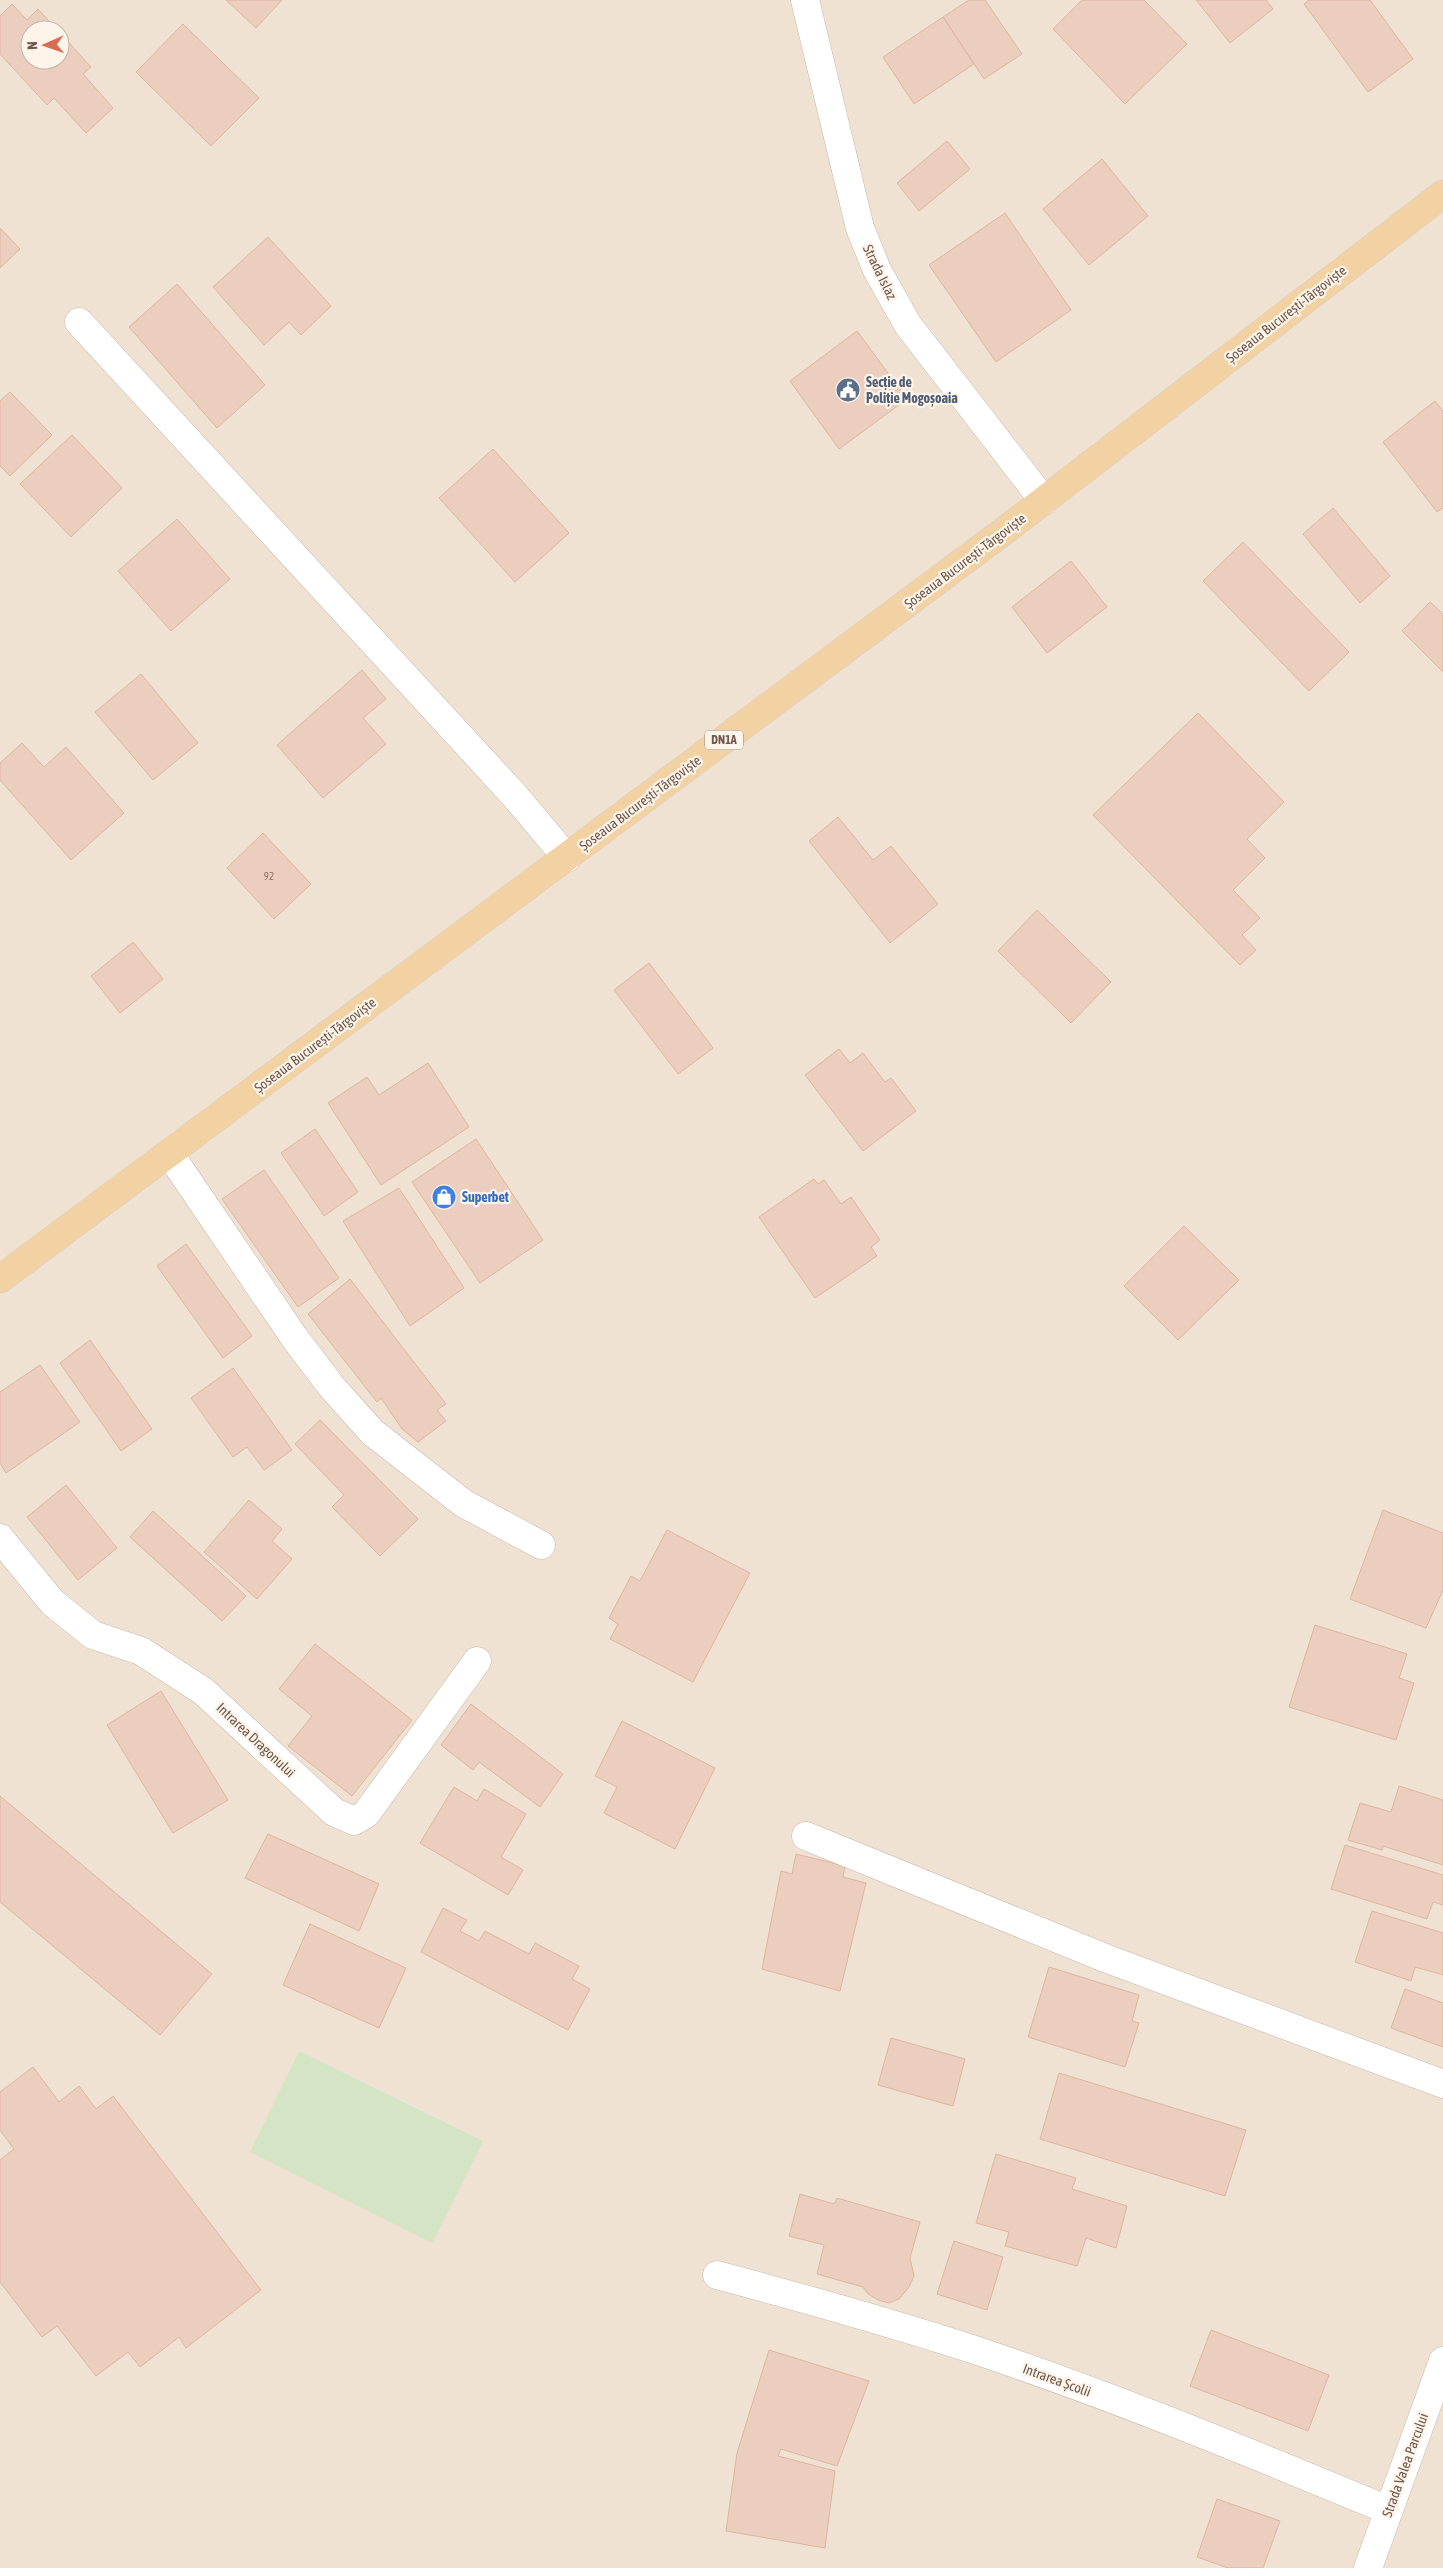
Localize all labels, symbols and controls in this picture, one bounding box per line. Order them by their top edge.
north arrow [20,20,70,70]
text: N [24,41,40,50]
street label: Strada Islaz [860,242,900,302]
street label: Șoseaua București-Târgoviște [1223,262,1349,366]
place label: Secție de Poliție Mogoșoaia [866,374,958,407]
public building icon: Secție de Poliție Mogoșoaia [835,377,861,403]
street label: Șoseaua București-Târgoviște [901,510,1029,612]
road number: DN1A [705,730,743,750]
street label: Șoseaua București-Târgoviște [576,752,704,854]
house number: 92 [264,870,274,882]
street label: Șoseaua București-Târgoviște [251,994,379,1096]
shop icon: Superbet [431,1184,457,1210]
place label: Superbet [462,1189,509,1205]
street label: Intrarea Dragonului [213,1700,299,1780]
street label: Intrarea Școlii [1021,2360,1093,2400]
street label: Strada Valea Parcului [1379,2411,1431,2519]

